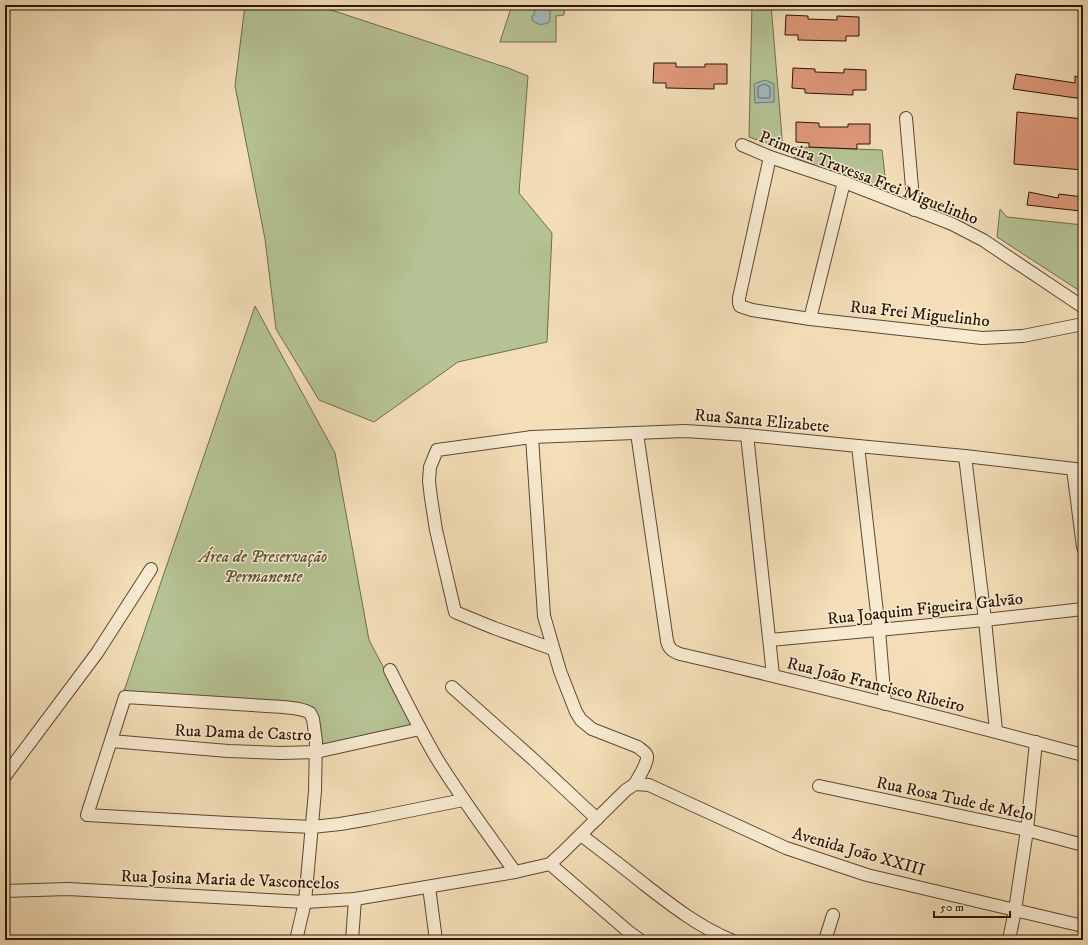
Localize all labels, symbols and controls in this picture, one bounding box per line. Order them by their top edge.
street label: Primeira Travessa Frei Miguelinho [756,126,981,230]
street label: Rua Frei Miguelinho [849,296,991,332]
street label: Rua Santa Elizabete [694,404,830,438]
park label: Área de Preservação Permanente [197,546,327,588]
street label: Rua Joaquim Figueira Galvão [826,588,1024,630]
street label: Rua João Francisco Ribeiro [785,652,967,718]
street label: Rua Dama de Castro [174,720,312,746]
street label: Rua Rosa Tude de Melo [874,772,1035,826]
street label: Avenida João XXIII [790,822,928,881]
street label: Rua Josina Maria de Vasconcelos [120,865,340,895]
scale bar [934,893,1010,919]
text: 50 m [940,900,964,915]

